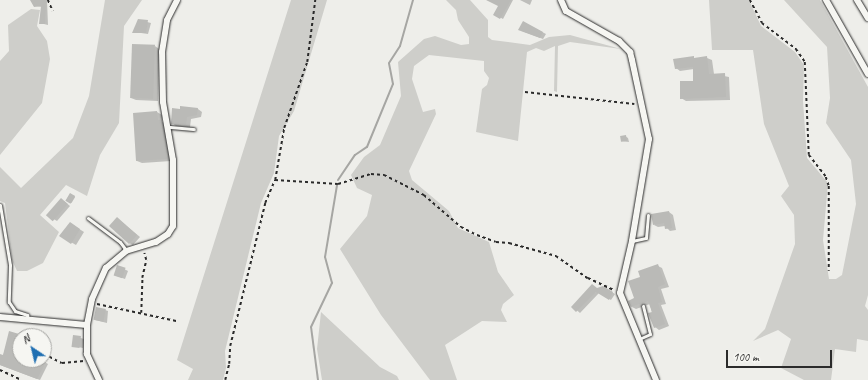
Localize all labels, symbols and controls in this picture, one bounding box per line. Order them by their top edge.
north arrow [12,328,52,368]
text: N [19,331,32,347]
scale bar [728,342,834,368]
text: 100 m [733,349,759,365]

